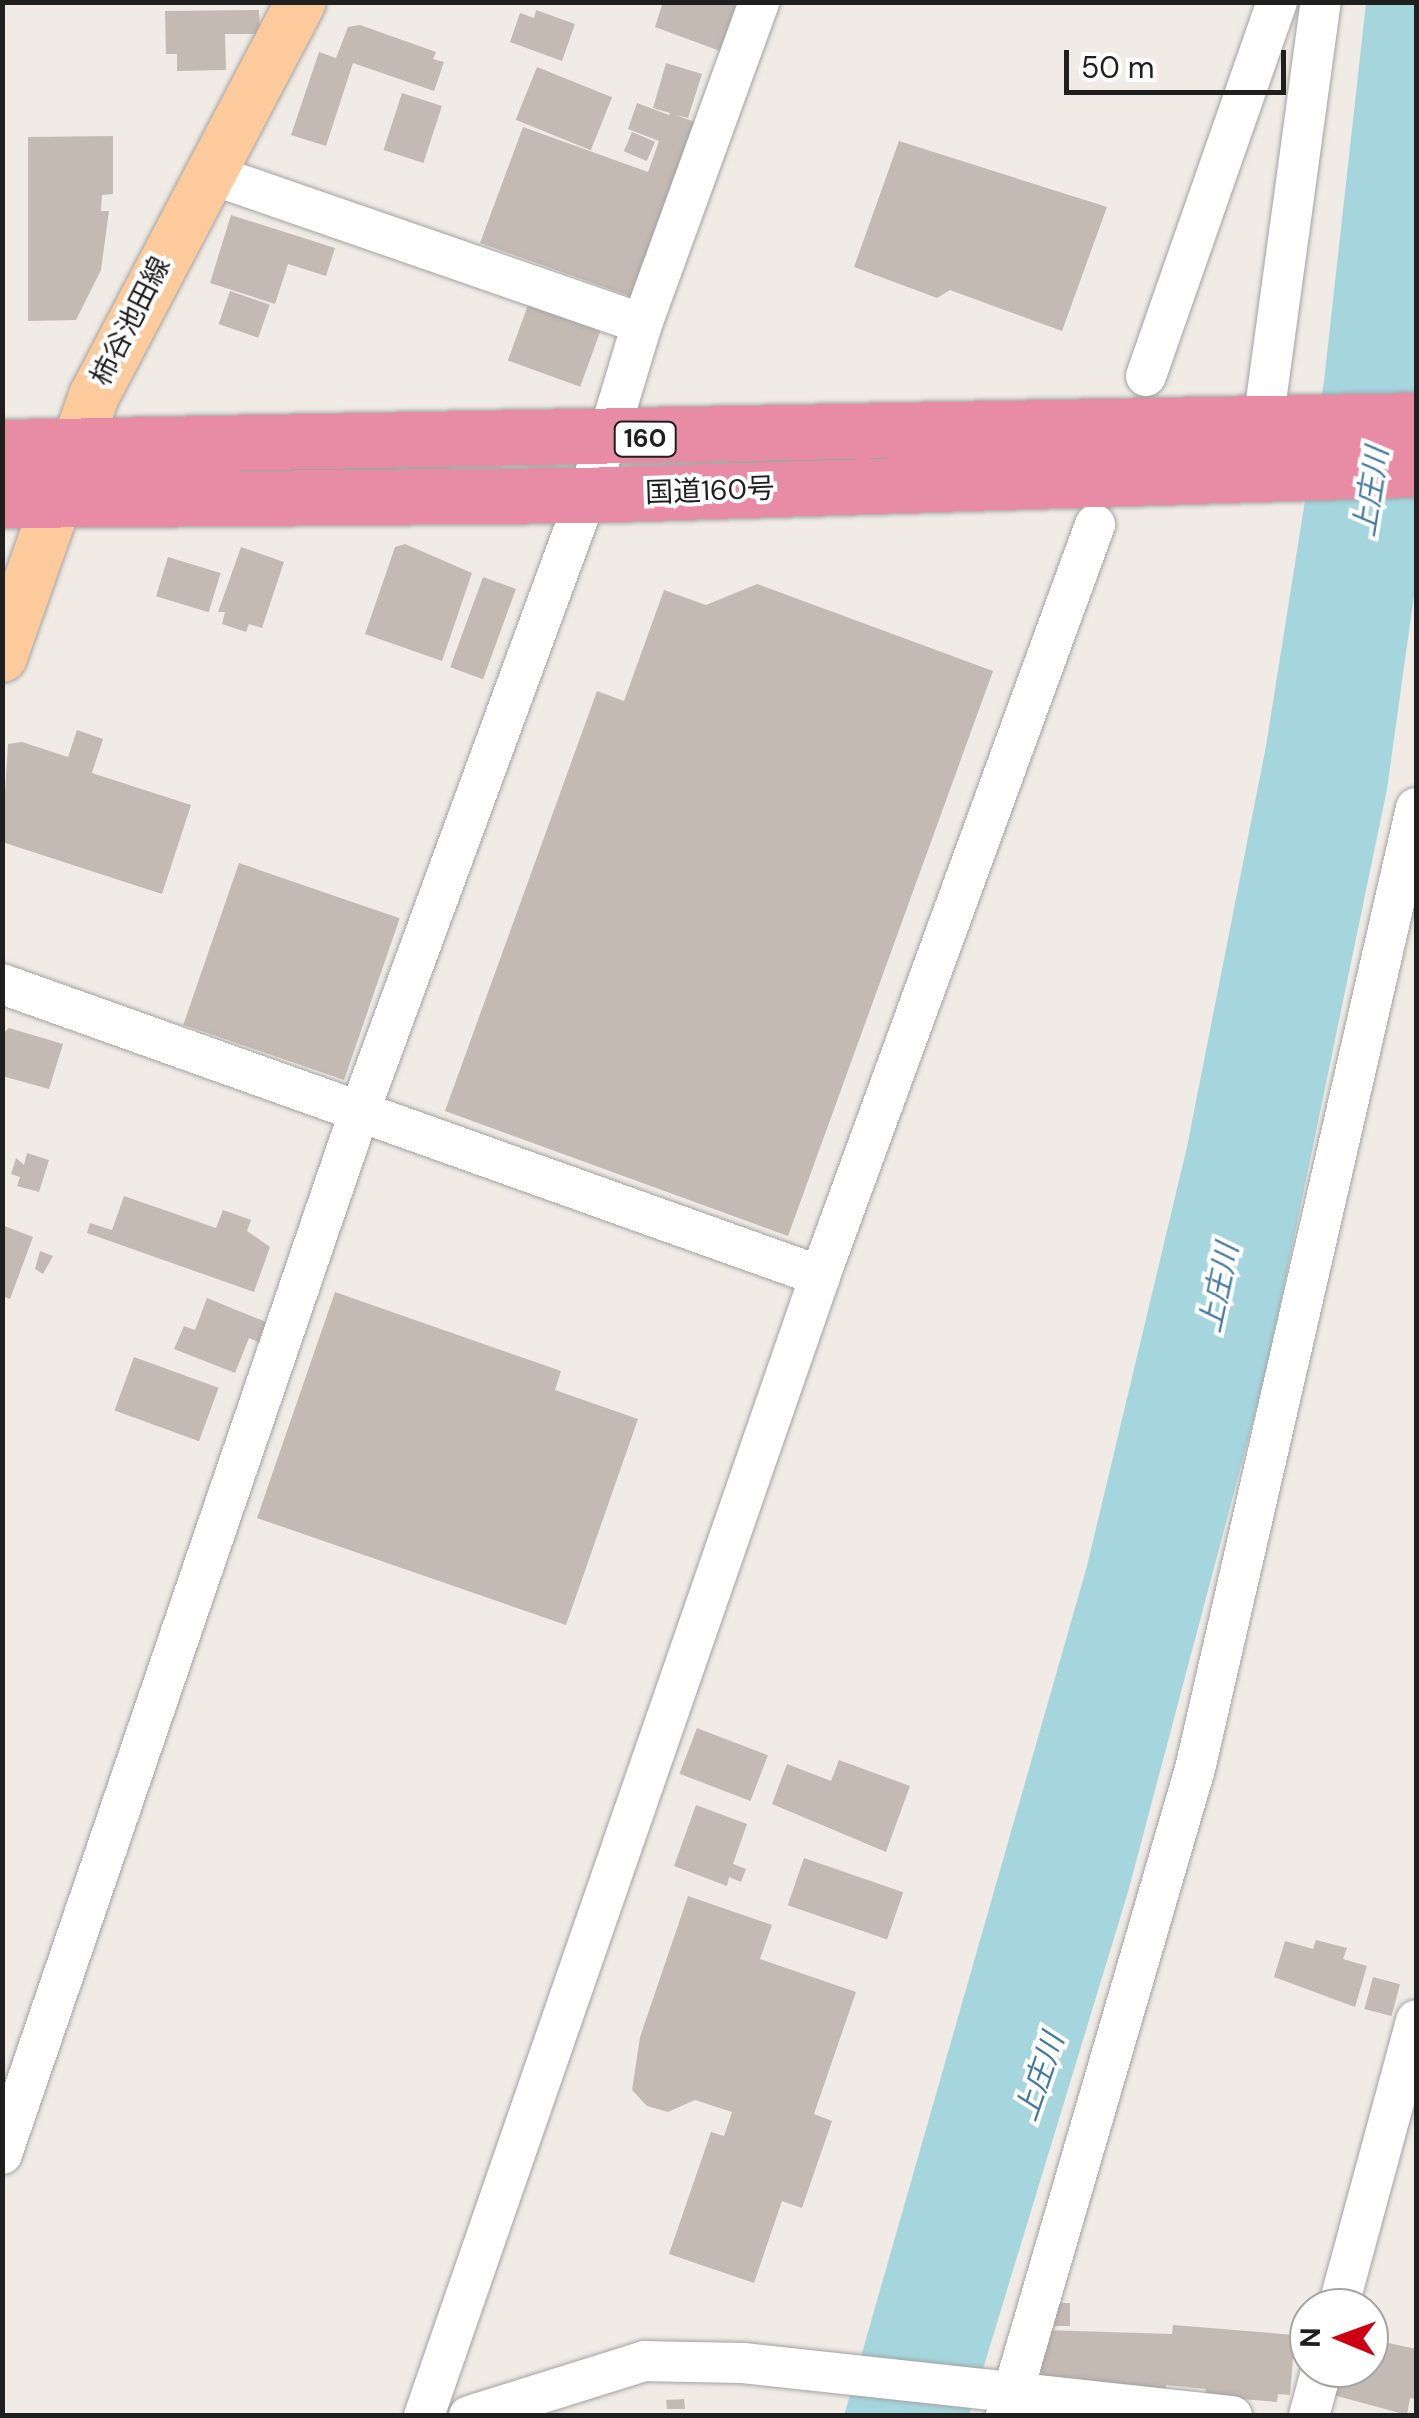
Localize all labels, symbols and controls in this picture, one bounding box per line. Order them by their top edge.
scale bar [1069,30,1292,92]
text: 50 m [1081,48,1155,87]
street label: 柿谷池田線 [84,251,178,391]
road number: 160 [612,419,678,459]
water label: 上庄川 [1346,445,1396,539]
street label: 国道160号 [645,472,775,510]
water label: 上庄川 [1192,1240,1246,1336]
water label: 上庄川 [1008,2029,1072,2125]
north arrow [1289,2288,1389,2388]
text: N [1292,2327,1329,2348]

